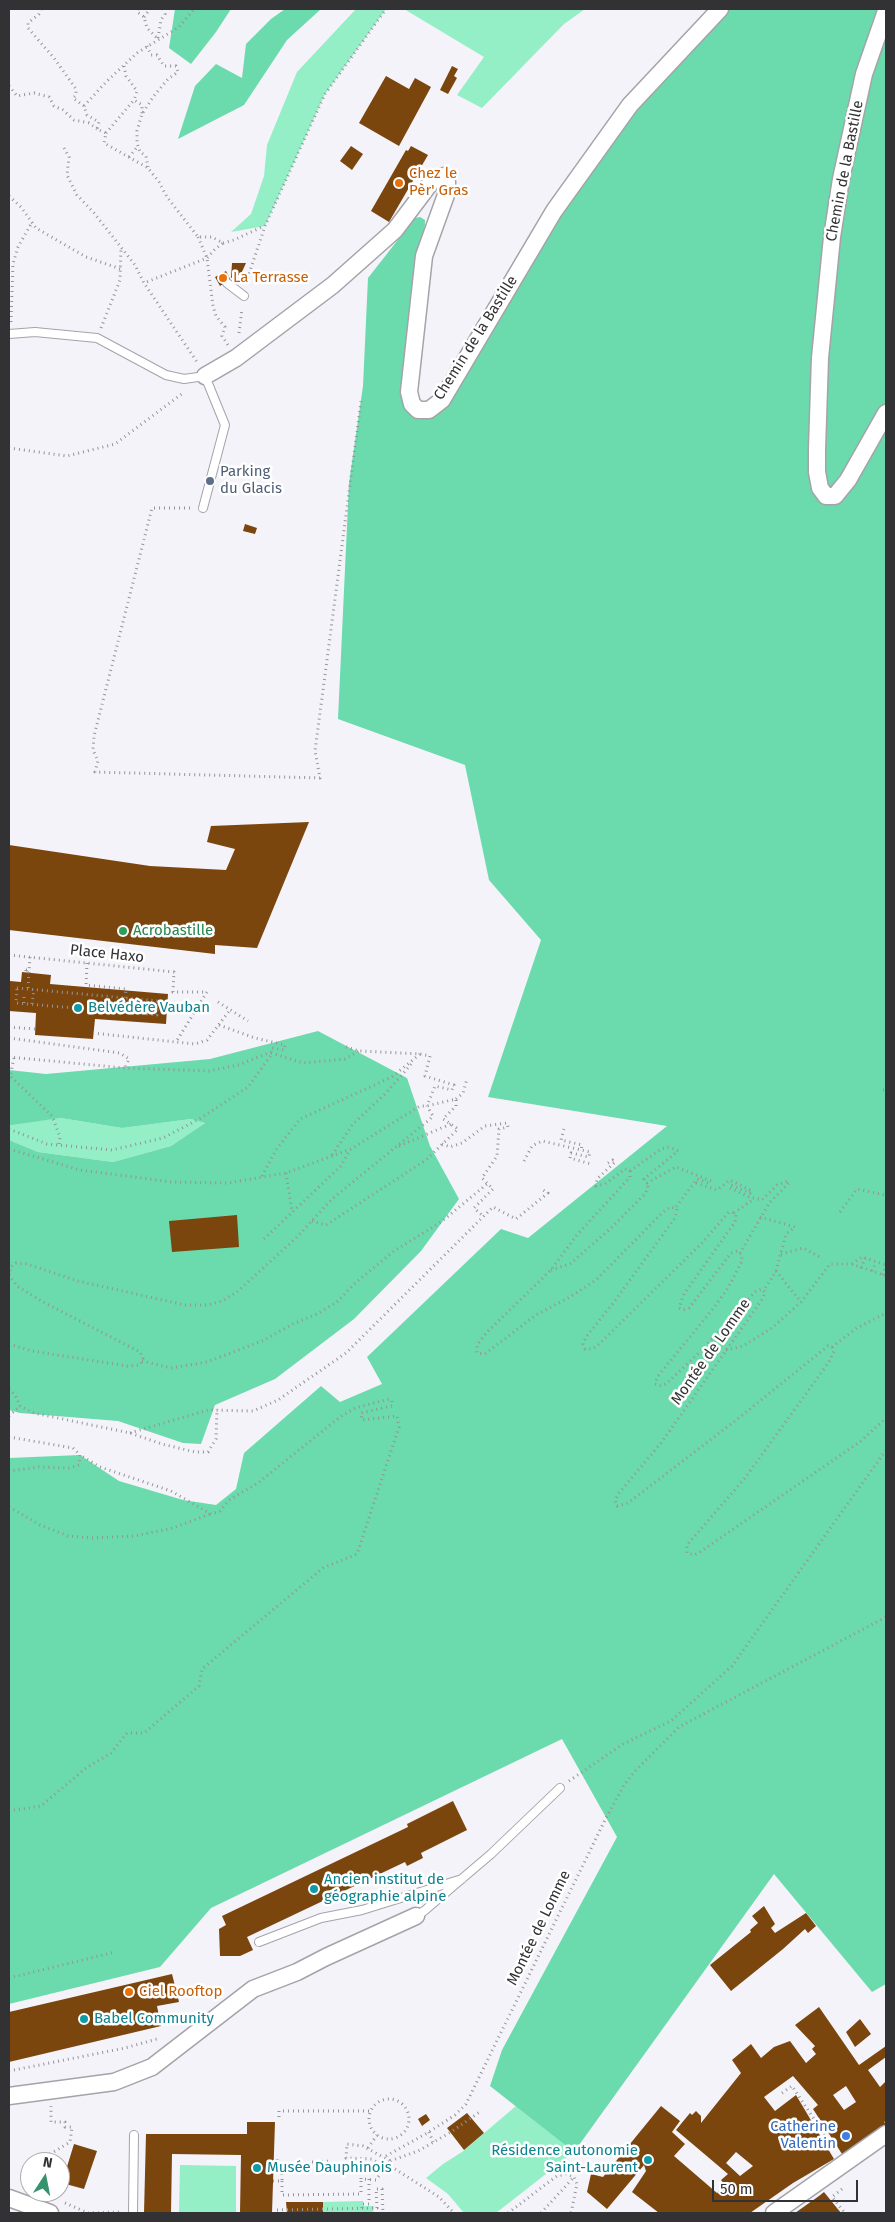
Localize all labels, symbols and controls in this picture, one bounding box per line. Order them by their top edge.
street label: Chemin de la Bastille [822,99,868,243]
place label: Chez le Pèr' Gras [409,165,468,200]
marker: Chez le Pèr' Gras [393,177,405,189]
place label: La Terrasse [233,269,309,287]
marker: La Terrasse [217,272,229,284]
street label: Chemin de la Bastille [430,272,522,404]
place label: Parking du Glacis [220,463,282,498]
marker: Parking du Glacis [204,475,216,487]
place label: Acrobastille [133,922,213,940]
marker: Acrobastille [117,925,129,937]
street label: Place Haxo [69,941,145,967]
place label: Belvédère Vauban [88,999,210,1017]
marker: Belvédère Vauban [72,1002,84,1014]
street label: Montée de Lomme [668,1295,754,1409]
street label: Montée de Lomme [503,1868,575,1988]
place label: Ancien institut de géographie alpine [324,1871,446,1906]
marker: Ancien institut de géographie alpine [308,1883,320,1895]
place label: Ciel Rooftop [139,1983,222,2001]
marker: Ciel Rooftop [123,1986,135,1998]
place label: Babel Community [94,2010,214,2028]
marker: Babel Community [78,2013,90,2025]
place label: Catherine Valentin [770,2118,836,2153]
marker: Catherine Valentin [840,2130,852,2142]
place label: Résidence autonomie Saint-Laurent [491,2142,638,2177]
north arrow [20,2152,70,2202]
text: N [42,2154,54,2172]
marker: Résidence autonomie Saint-Laurent [642,2154,654,2166]
place label: Musée Dauphinois [267,2159,392,2177]
marker: Musée Dauphinois [251,2162,263,2174]
scale bar [715,2170,861,2202]
text: 50 m [720,2180,753,2198]

